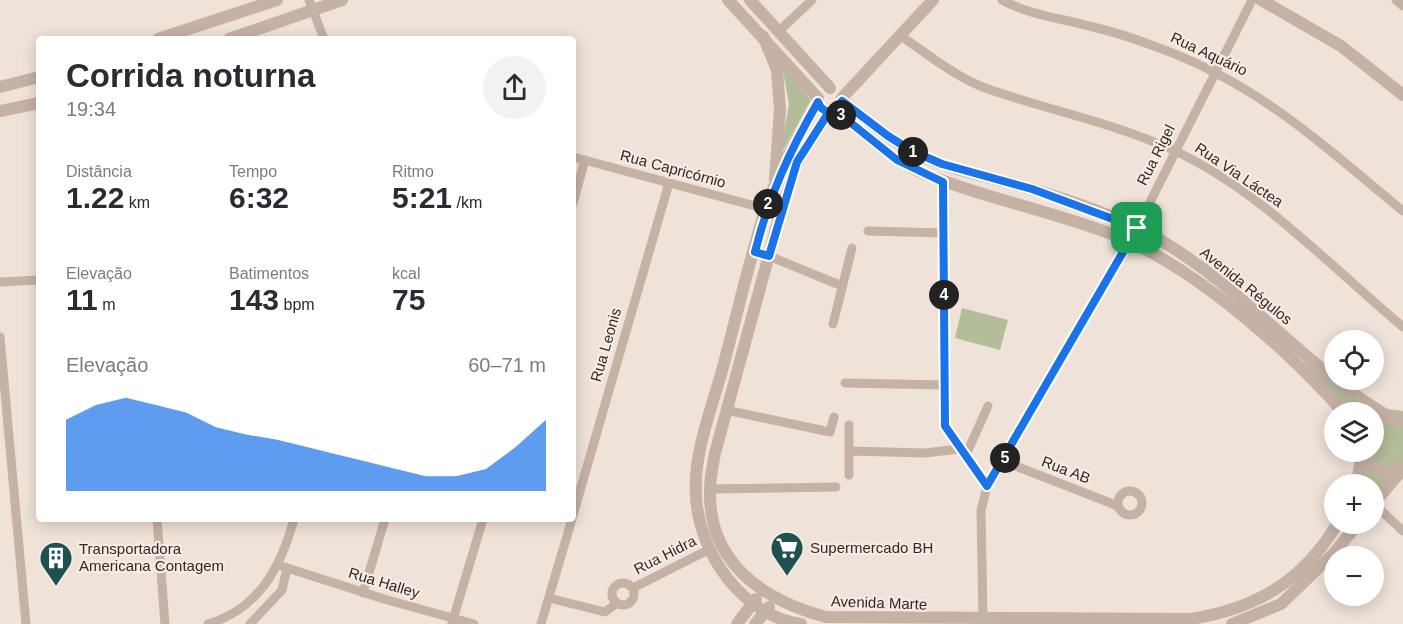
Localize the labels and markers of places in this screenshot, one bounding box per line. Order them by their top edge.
pin: 3 [826,100,856,130]
pin: 1 [898,137,928,167]
pin: 2 [753,189,783,219]
pin [1111,202,1162,253]
pin: 4 [929,280,959,310]
pin: 5 [990,443,1020,473]
supermarket icon: Supermercado BH [769,530,805,577]
place label: Supermercado BH [810,539,933,556]
building icon: Transportadora Americana Contagem [38,540,74,587]
place label: Transportadora Americana Contagem [79,540,224,574]

